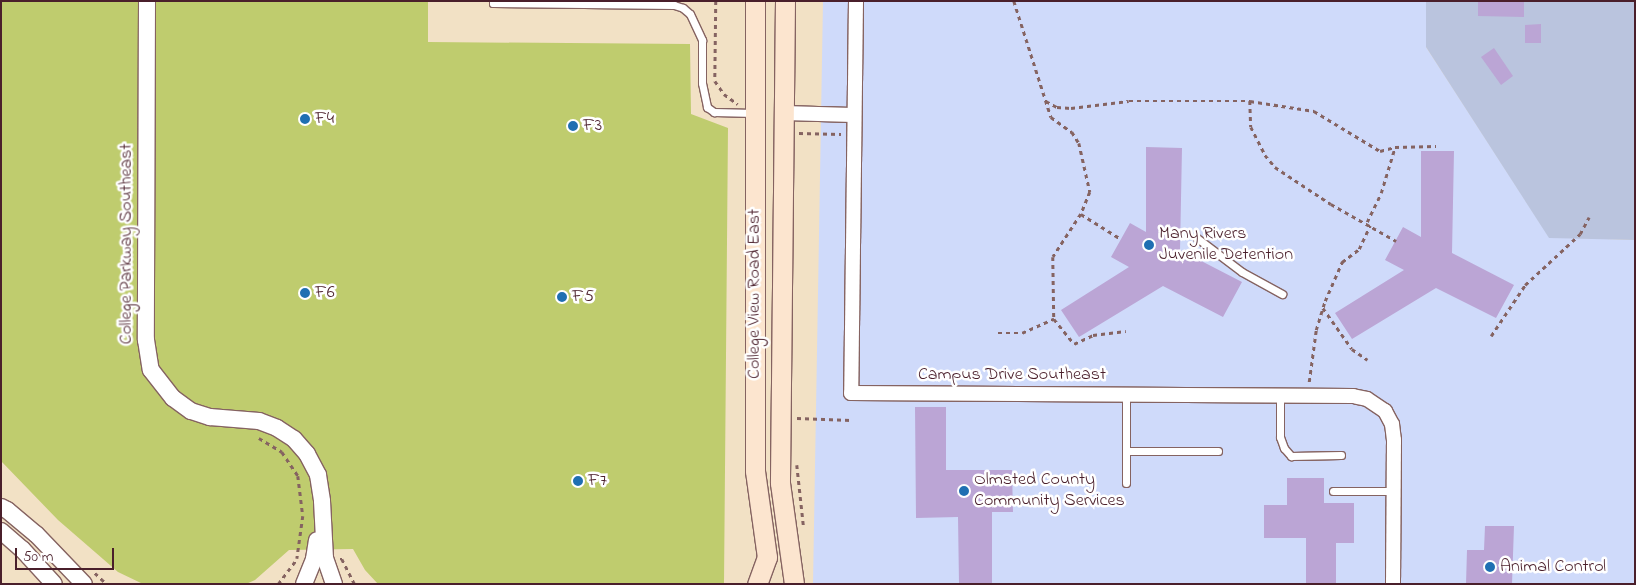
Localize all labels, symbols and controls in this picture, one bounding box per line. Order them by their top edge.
place label: F4 [315,108,334,130]
marker: F4 [299,113,311,125]
place label: F3 [583,115,602,137]
marker: F3 [567,120,579,132]
street label: College Parkway Southeast [116,144,138,344]
street label: College View Road East [744,209,766,379]
place label: Many Rivers Juvenile Detention [1159,224,1293,266]
marker: Many Rivers Juvenile Detention [1143,239,1155,251]
place label: F6 [315,282,335,304]
place label: F5 [572,286,594,308]
marker: F6 [299,287,311,299]
marker: F5 [556,291,568,303]
street label: Campus Drive Southeast [918,364,1106,386]
place label: F7 [588,470,607,492]
place label: Olmsted County Community Services [974,470,1125,512]
marker: F7 [572,475,584,487]
marker: Olmsted County Community Services [958,485,970,497]
scale bar [18,538,116,570]
text: 50 m [23,546,53,568]
place label: Animal Control [1500,556,1606,578]
marker: Animal Control [1484,561,1496,573]

